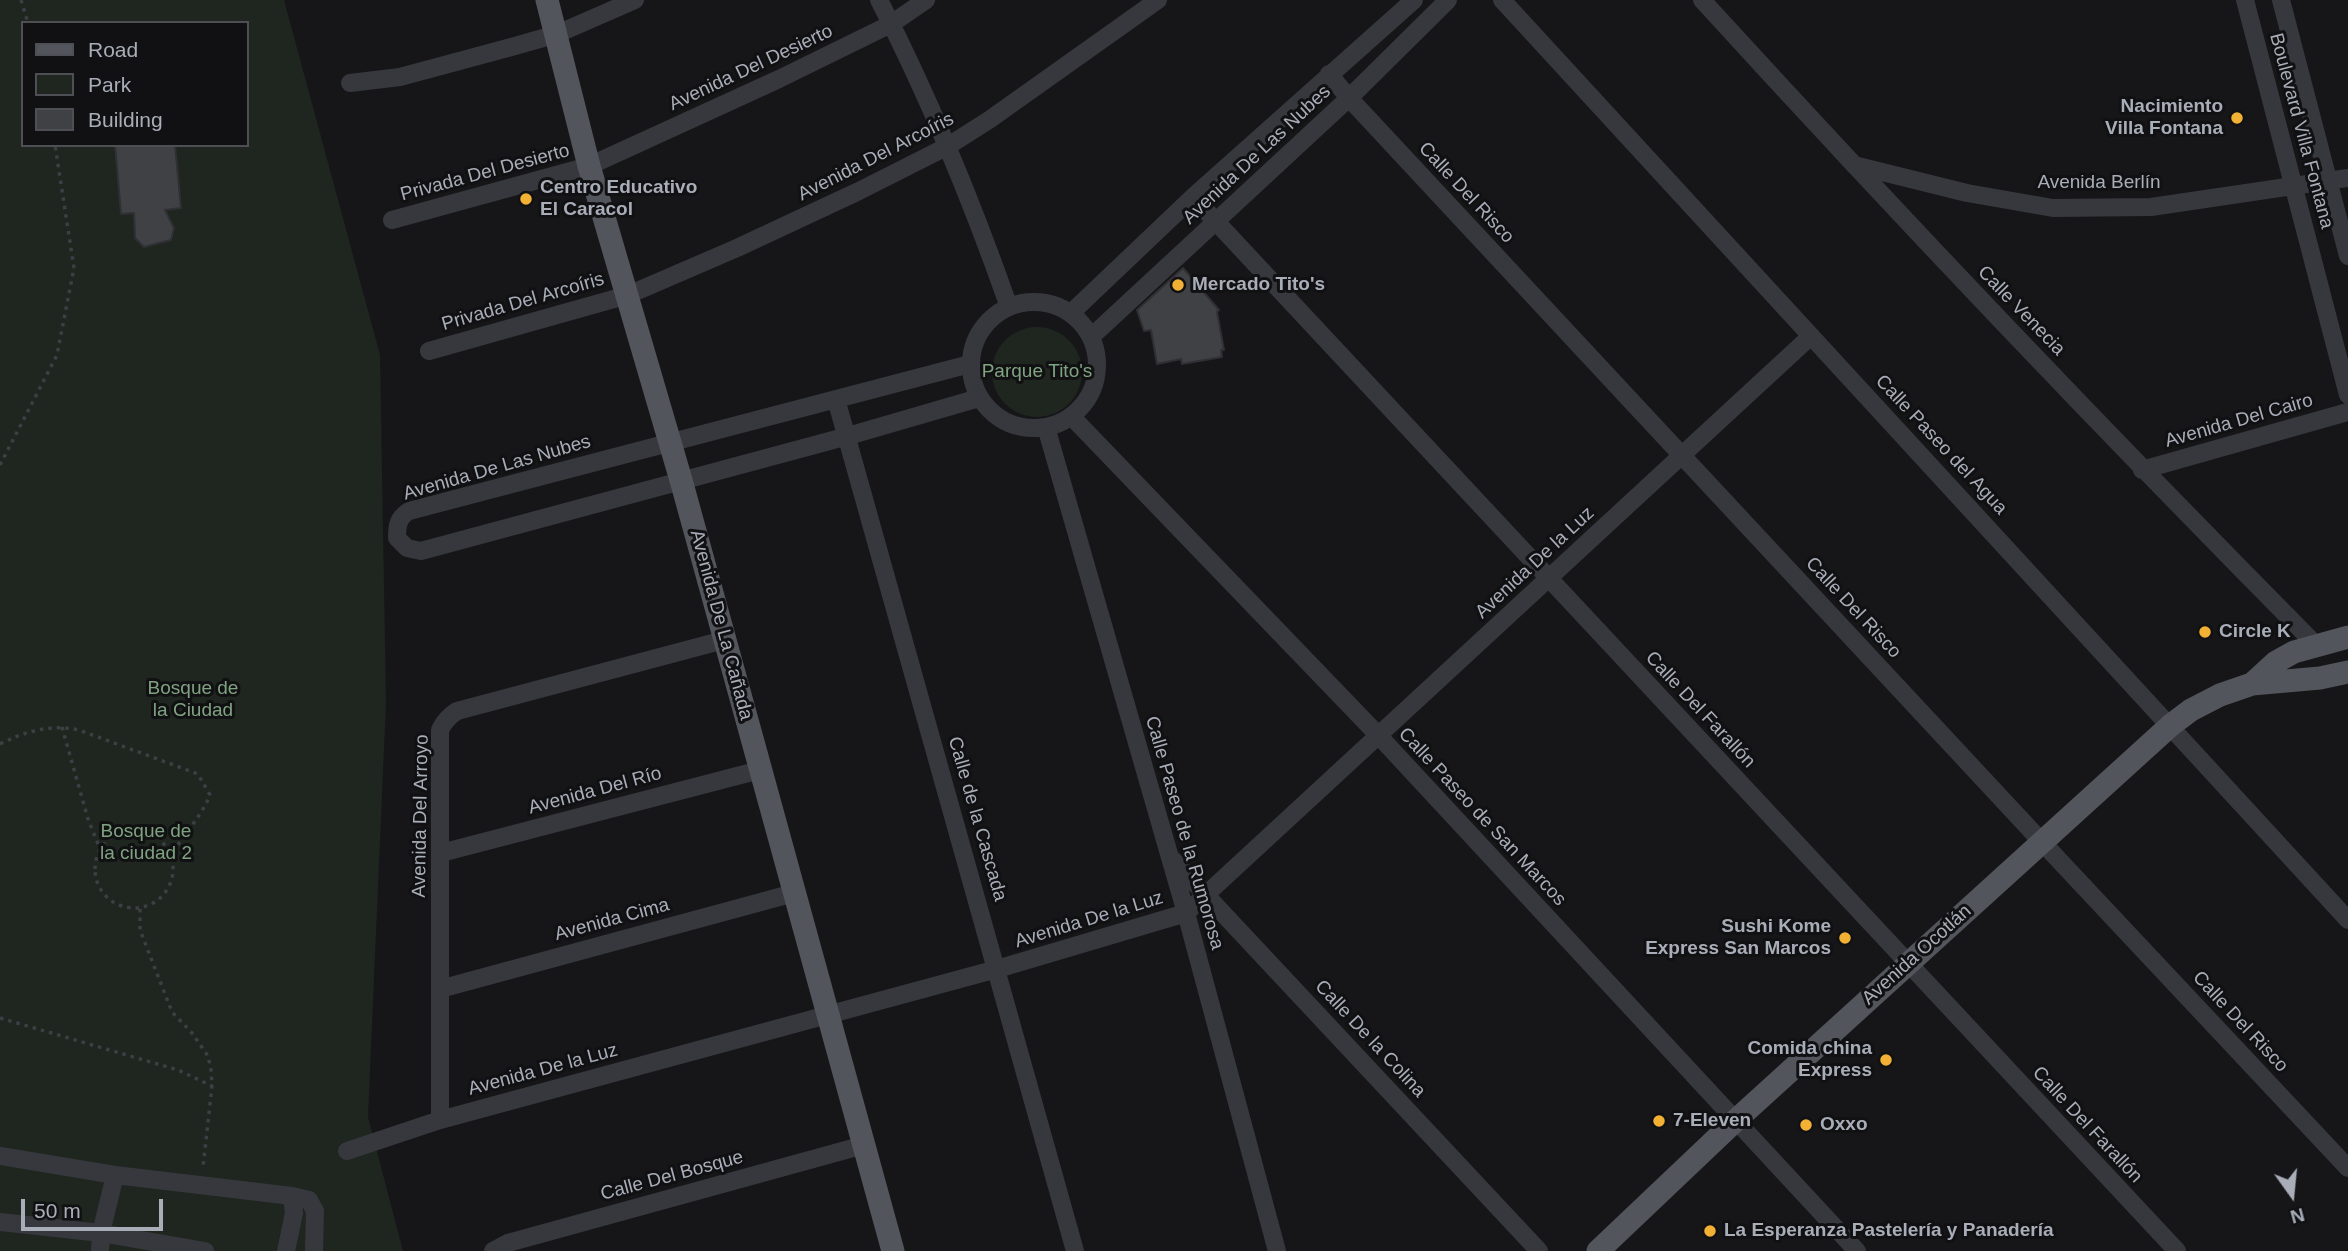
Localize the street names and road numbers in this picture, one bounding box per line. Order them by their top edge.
street label: Avenida Del Desierto [665,20,837,116]
street label: Boulevard Villa Fontana [2264,31,2338,231]
street label: Avenida De Las Nubes [1178,81,1336,229]
street label: Avenida Del Arcoíris [794,108,958,206]
street label: Calle Del Risco [1413,138,1519,248]
street label: Privada Del Desierto [398,139,572,207]
street label: Avenida Berlín [2037,172,2161,194]
street label: Calle Venecia [1972,261,2070,361]
street label: Privada Del Arcoíris [439,268,607,336]
street label: Calle Paseo del Agua [1870,370,2012,520]
street label: Avenida Del Cairo [2162,389,2316,453]
street label: Avenida De Las Nubes [401,430,593,506]
street label: Avenida De la Luz [1471,502,1599,624]
street label: Avenida De La Cañada [685,527,757,723]
street label: Calle Del Risco [1800,553,1906,663]
street label: Calle Del Farallón [1640,647,1760,773]
street label: Calle Paseo de la Rumorosa [1140,714,1228,952]
street label: Calle Paseo de San Marcos [1393,723,1571,911]
street label: Avenida Del Arroyo [408,734,434,898]
street label: Calle de la Cascada [943,734,1011,904]
street label: Avenida Del Río [526,762,664,820]
street label: Avenida De la Luz [1012,887,1166,953]
street label: Avenida Cima [552,894,672,946]
street label: Avenida Ocotlán [1858,900,1976,1010]
street label: Calle Del Risco [2187,967,2293,1077]
street label: Calle De la Colina [1310,976,1430,1102]
street label: Avenida De la Luz [466,1039,620,1101]
street label: Calle Del Farallón [2027,1062,2147,1188]
street label: Calle Del Bosque [598,1146,746,1206]

